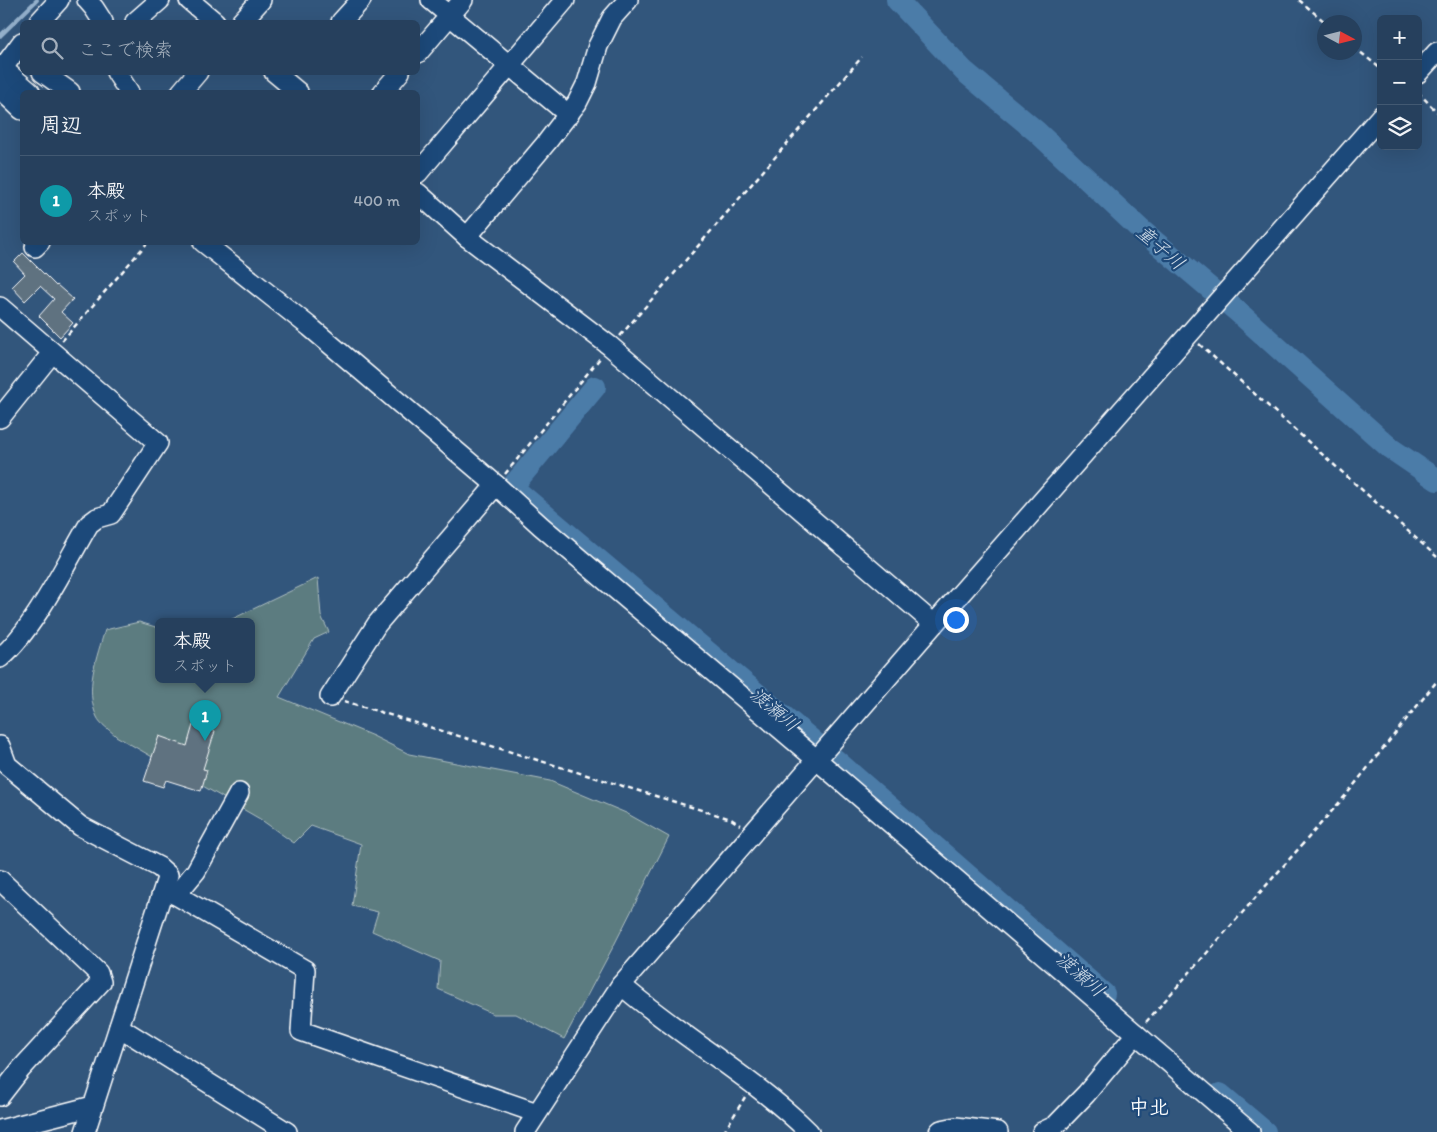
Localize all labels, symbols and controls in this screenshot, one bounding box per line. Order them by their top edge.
north arrow [1317,15,1362,60]
map controls [1377,15,1422,150]
button: + [1377,15,1422,60]
search box [20,20,420,75]
icon: search [38,34,66,62]
text: ここで検索 [78,38,173,61]
button: − [1377,60,1422,105]
button: layers [1377,105,1422,150]
text: 周辺 [40,112,82,137]
text: 本殿 [87,179,125,202]
text: 1 [52,191,60,210]
text: 400 m [354,191,400,210]
text: スポット [87,206,151,225]
water label: 童子川 [1132,220,1190,275]
your location [943,607,969,633]
popup [155,618,255,683]
text: 本殿 [173,629,211,652]
text: スポット [173,656,237,675]
water label: 渡瀬川 [745,682,804,737]
pin: 1 [189,700,221,741]
water label: 渡瀬川 [1052,947,1110,1002]
district label: 中北 [1129,1095,1169,1119]

